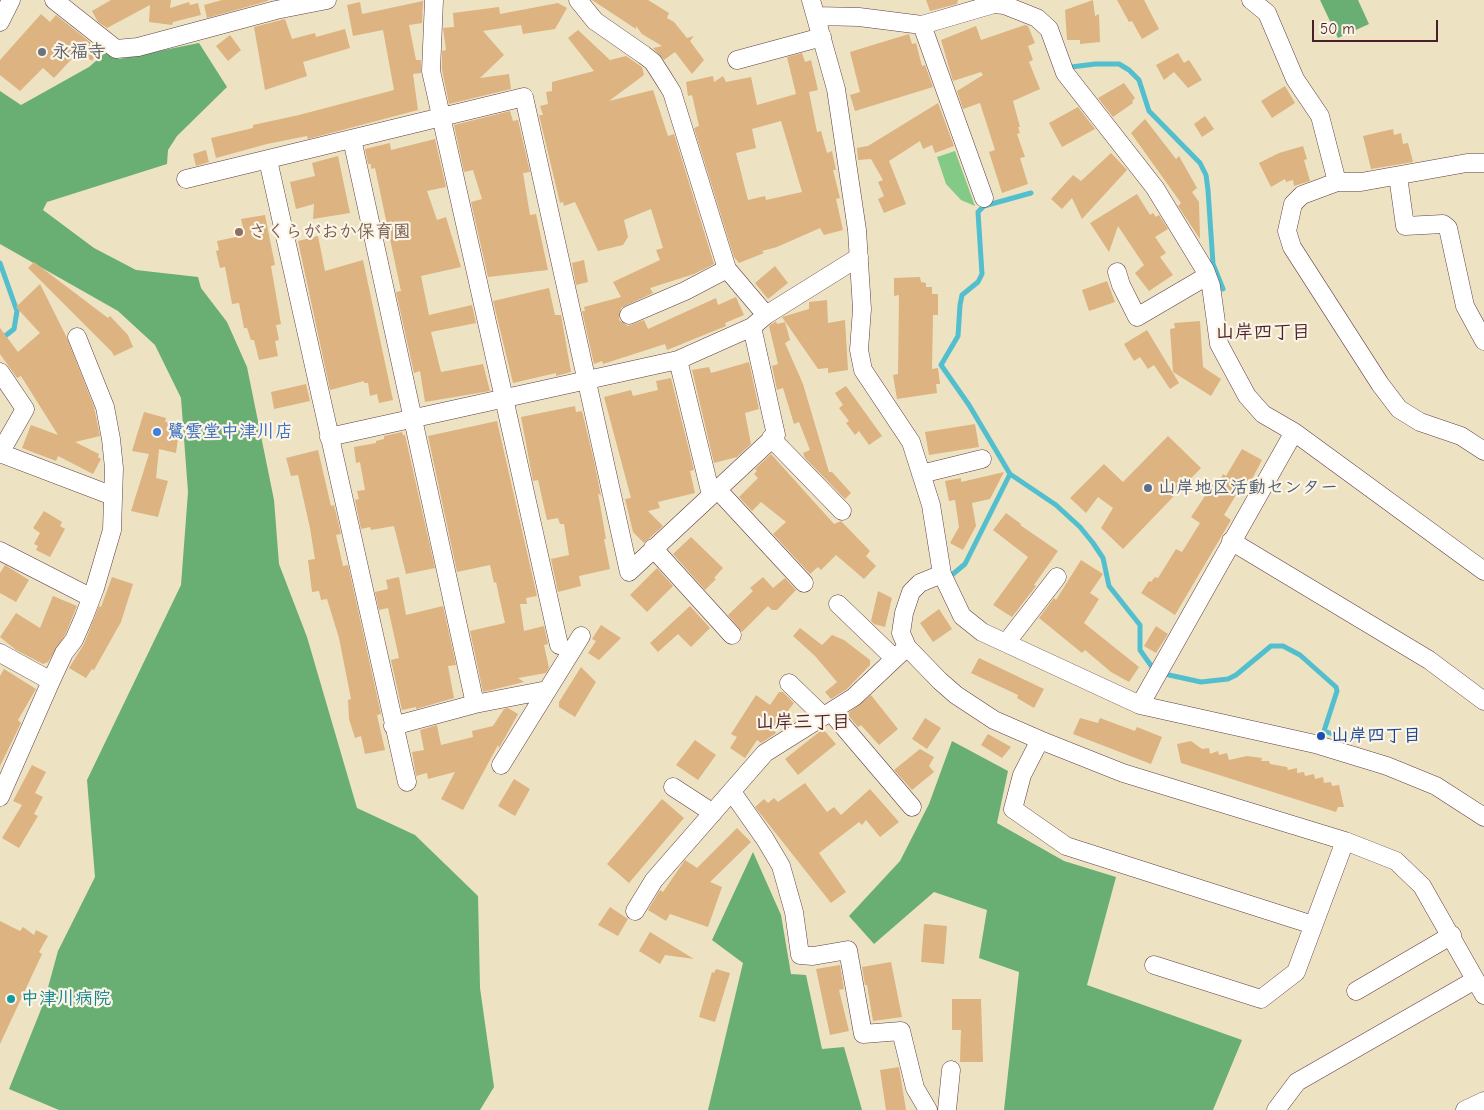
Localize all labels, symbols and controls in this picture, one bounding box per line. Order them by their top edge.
scale bar [1314,10,1440,42]
text: 50 m [1320,20,1355,38]
place label: 永福寺 [52,41,106,63]
marker: 永福寺 [36,46,48,58]
place label: さくらがおか保育園 [249,221,411,243]
marker: さくらがおか保育園 [233,226,245,238]
district label: 山岸四丁目 [1216,322,1310,344]
place label: 鷺雲堂中津川店 [167,421,293,443]
marker: 鷺雲堂中津川店 [151,426,163,438]
place label: 山岸地区活動センター [1158,477,1338,499]
marker: 山岸地区活動センター [1142,482,1154,494]
district label: 山岸三丁目 [756,712,850,734]
place label: 山岸四丁目 [1331,725,1421,747]
marker: 山岸四丁目 [1315,730,1327,742]
place label: 中津川病院 [21,988,111,1010]
marker: 中津川病院 [5,993,17,1005]

